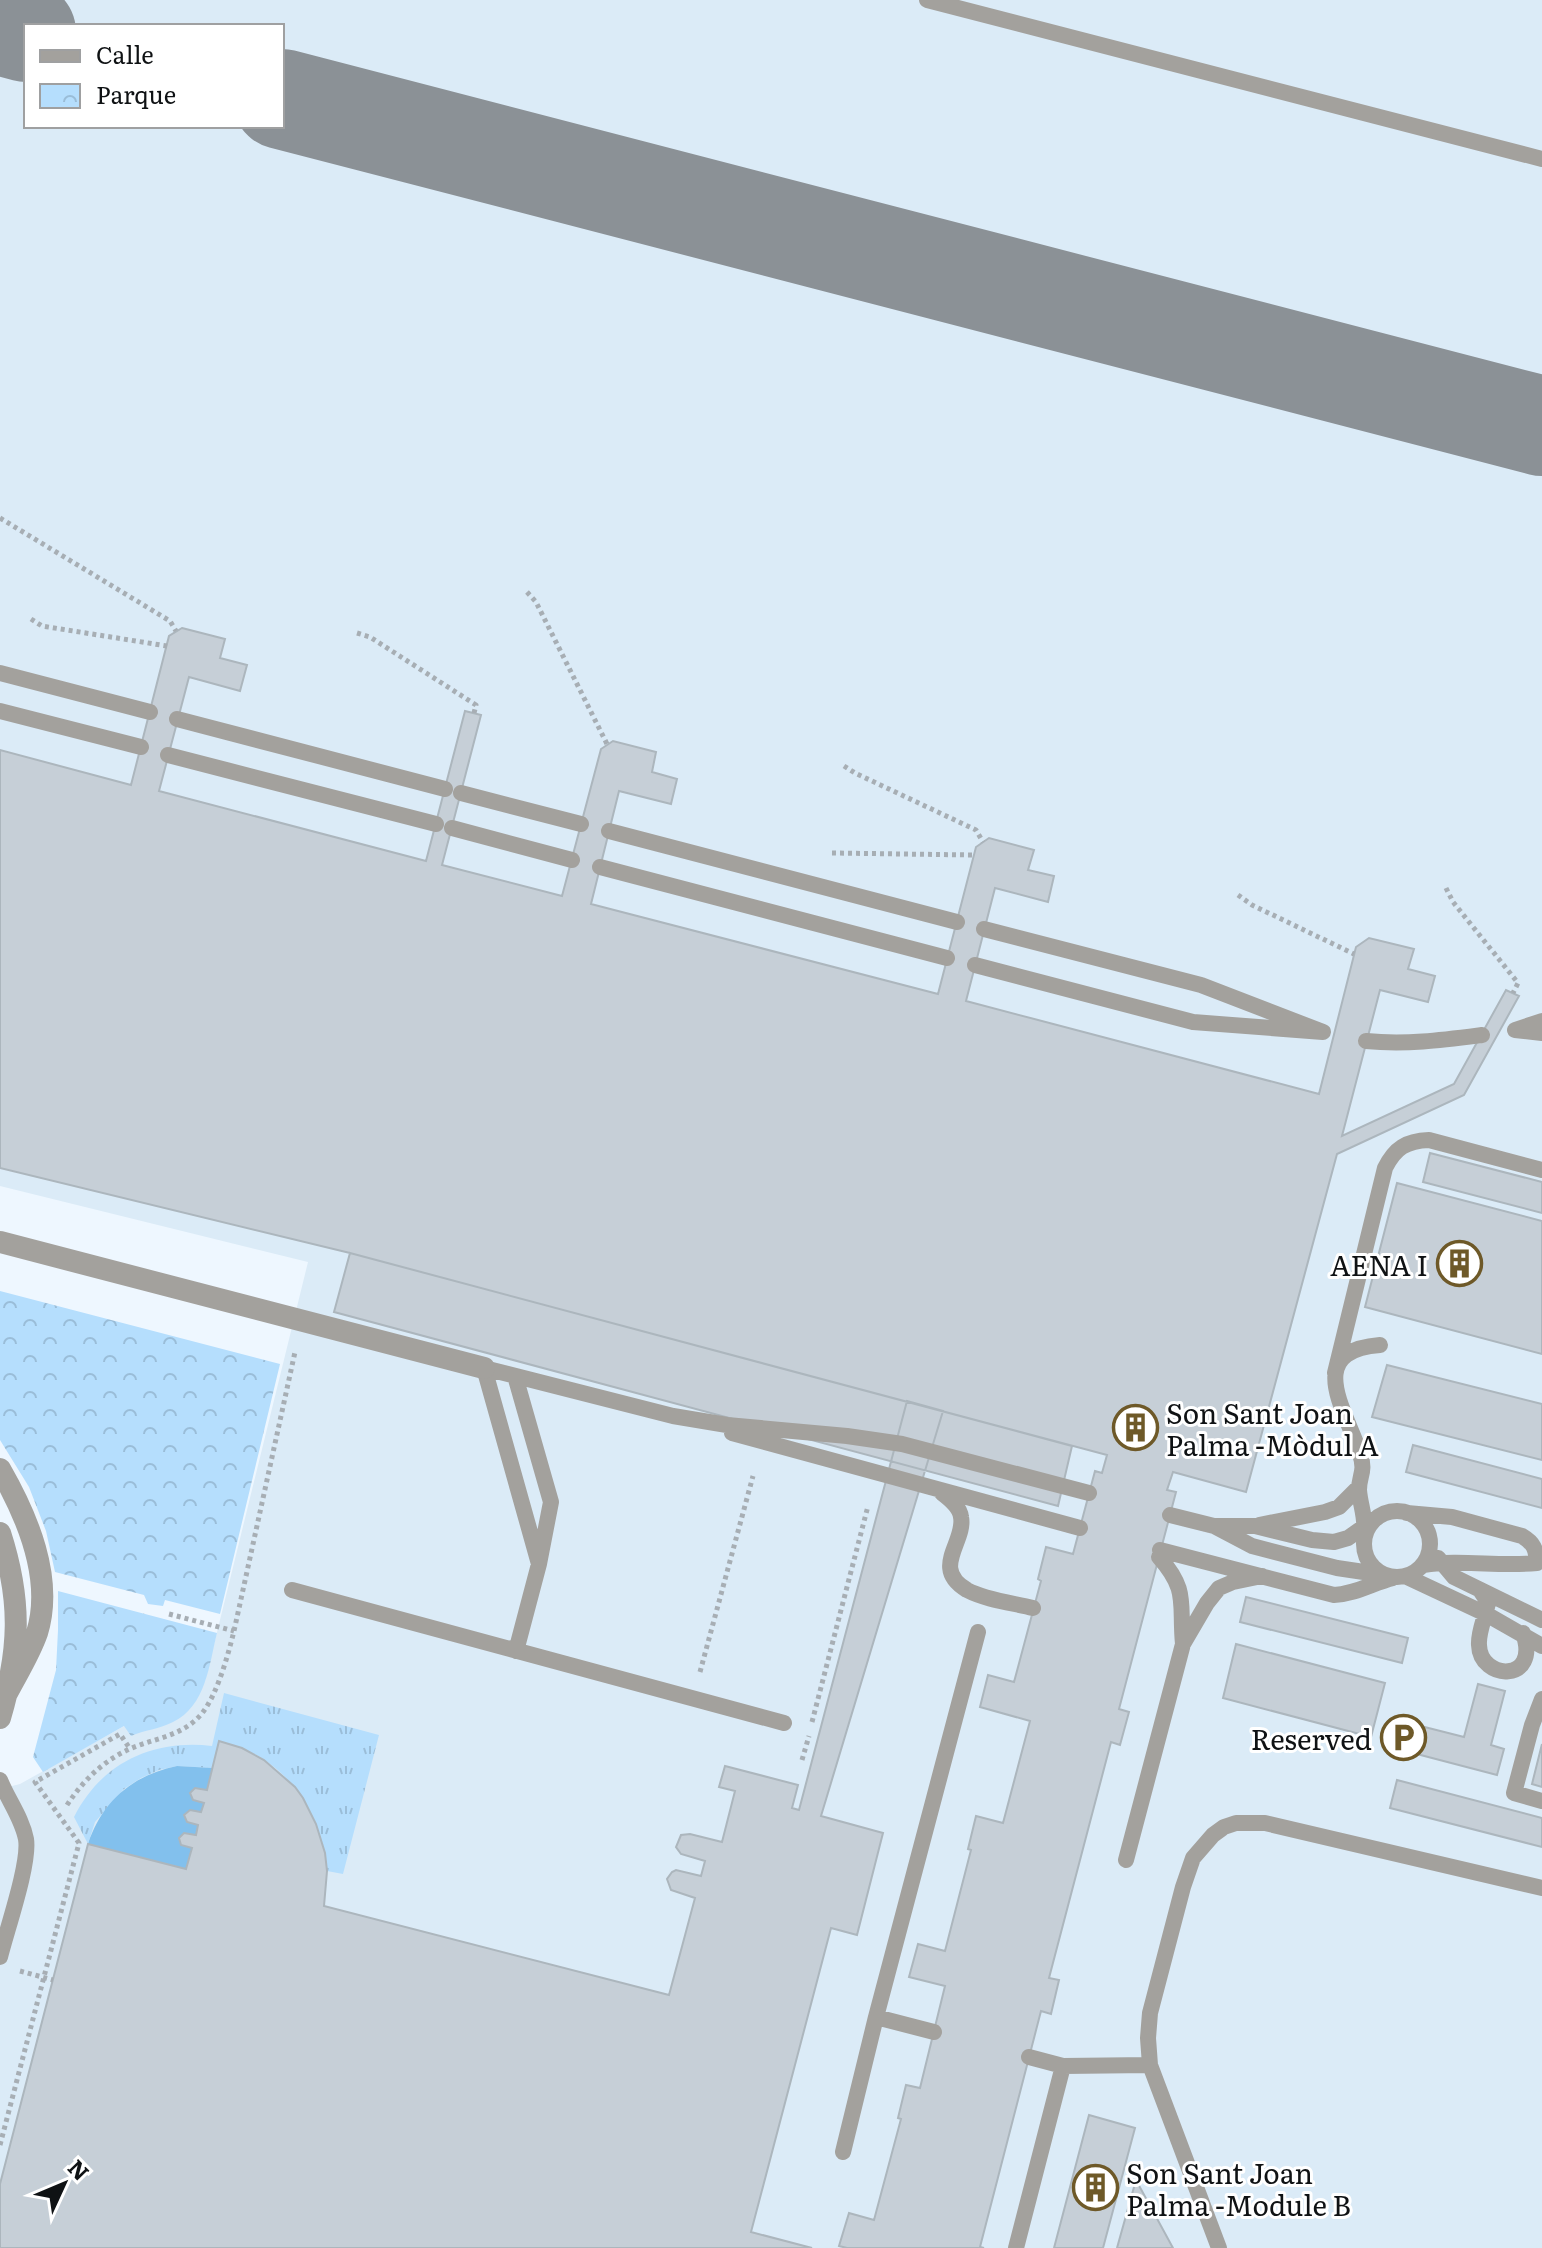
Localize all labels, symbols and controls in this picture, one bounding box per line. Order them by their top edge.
legend [24,24,284,128]
text: Calle [96,36,154,71]
text: Parque [96,76,176,111]
building icon: AENA I [1435,1240,1483,1288]
place label: AENA I [1330,1243,1428,1285]
place label: Son Sant Joan Palma -Mòdul A [1166,1391,1379,1465]
building icon: Son Sant Joan Palma -Mòdul A [1111,1404,1159,1452]
parking icon: Reserved [1379,1714,1427,1762]
place label: Reserved [1251,1717,1372,1759]
north arrow [24,2144,104,2224]
text: N [61,2151,98,2187]
place label: Son Sant Joan Palma -Module B [1126,2151,1351,2225]
building icon: Son Sant Joan Palma -Module B [1071,2164,1119,2212]

